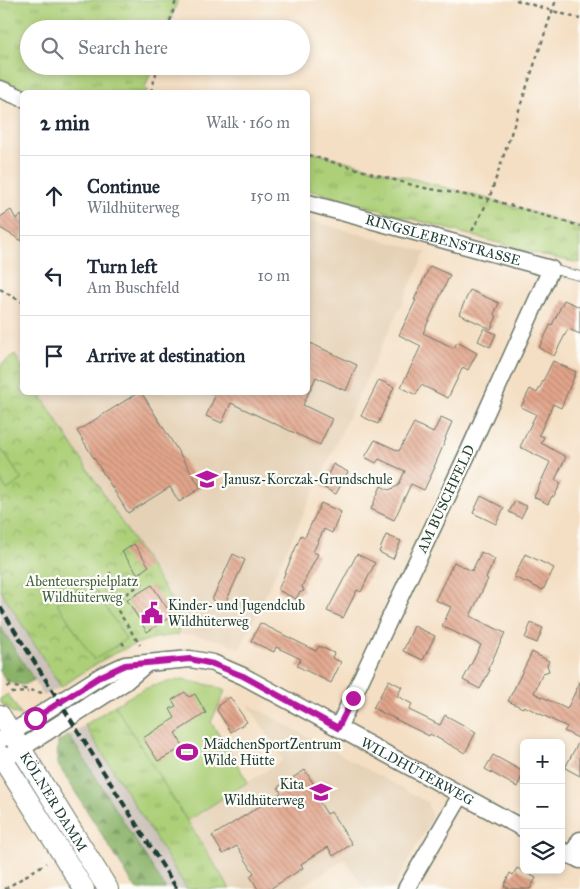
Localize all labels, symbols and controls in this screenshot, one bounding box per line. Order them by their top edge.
search box [20,20,310,75]
icon: search [38,34,66,62]
text: Search here [78,36,168,59]
text: 2 min [40,110,90,136]
text: Walk · 160 m [206,113,290,132]
text: Continue [87,175,160,198]
icon: ahead [40,182,68,210]
text: 150 m [250,186,290,205]
text: Wildhüterweg [87,198,179,217]
street label: RINGSLEBENSTRASSE [363,210,523,269]
text: Turn left [87,255,157,278]
icon: left [40,262,68,290]
text: 10 m [258,266,290,285]
text: Am Buschfeld [87,278,179,297]
icon: arrive [40,342,68,370]
text: Arrive at destination [87,344,245,367]
street label: AM BUSCHFELD [413,442,478,557]
school or university icon: Janusz-Korczak-Grundschule [194,466,220,492]
place label: Janusz-Korczak-Grundschule [221,471,393,489]
park label: Abenteuerspielplatz Wildhüterweg [25,573,139,606]
place label: Kinder- und Jugendclub Wildhüterweg [168,597,305,630]
public building icon: Kinder- und Jugendclub Wildhüterweg [139,600,165,626]
route end [342,687,365,710]
route start [24,707,47,730]
street label: WILDHÜTERWEG [358,733,477,809]
place label: MädchenSportZentrum Wilde Hütte [203,736,342,769]
sports icon: MädchenSportZentrum Wilde Hütte [174,739,200,765]
map controls [520,739,565,874]
button: + [520,739,565,784]
street label: KÖLNER DAMM [16,749,91,855]
place label: Kita Wildhüterweg [223,776,304,809]
school or university icon: Kita Wildhüterweg [308,779,334,805]
button: − [520,784,565,829]
button: layers [520,829,565,874]

